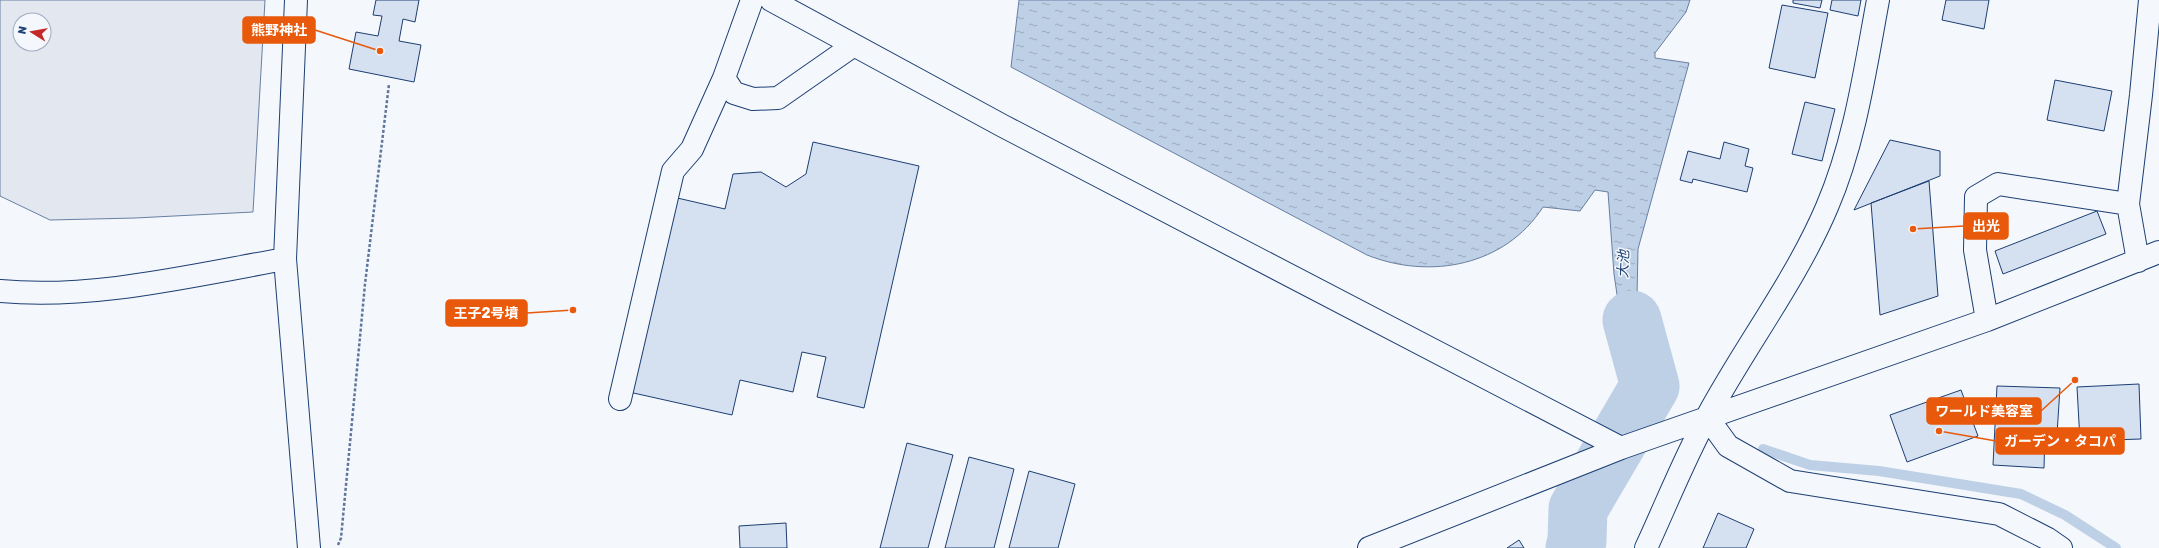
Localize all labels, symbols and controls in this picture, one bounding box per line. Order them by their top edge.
north arrow [12,12,52,52]
callout: 熊野神社 [243,17,315,43]
text: 熊野神社 [251,22,307,39]
text: N [16,25,30,35]
callout: 出光 [1964,213,2008,239]
text: 出光 [1972,218,2000,235]
water label: 大池 [1615,248,1633,278]
callout: 王子2号墳 [446,300,527,326]
text: 王子2号墳 [453,305,519,322]
callout: ワールド美容室 [1927,398,2041,424]
text: ワールド美容室 [1935,403,2033,420]
callout: ガーデン・タコパ [1996,428,2124,454]
text: ガーデン・タコパ [2004,433,2116,450]

